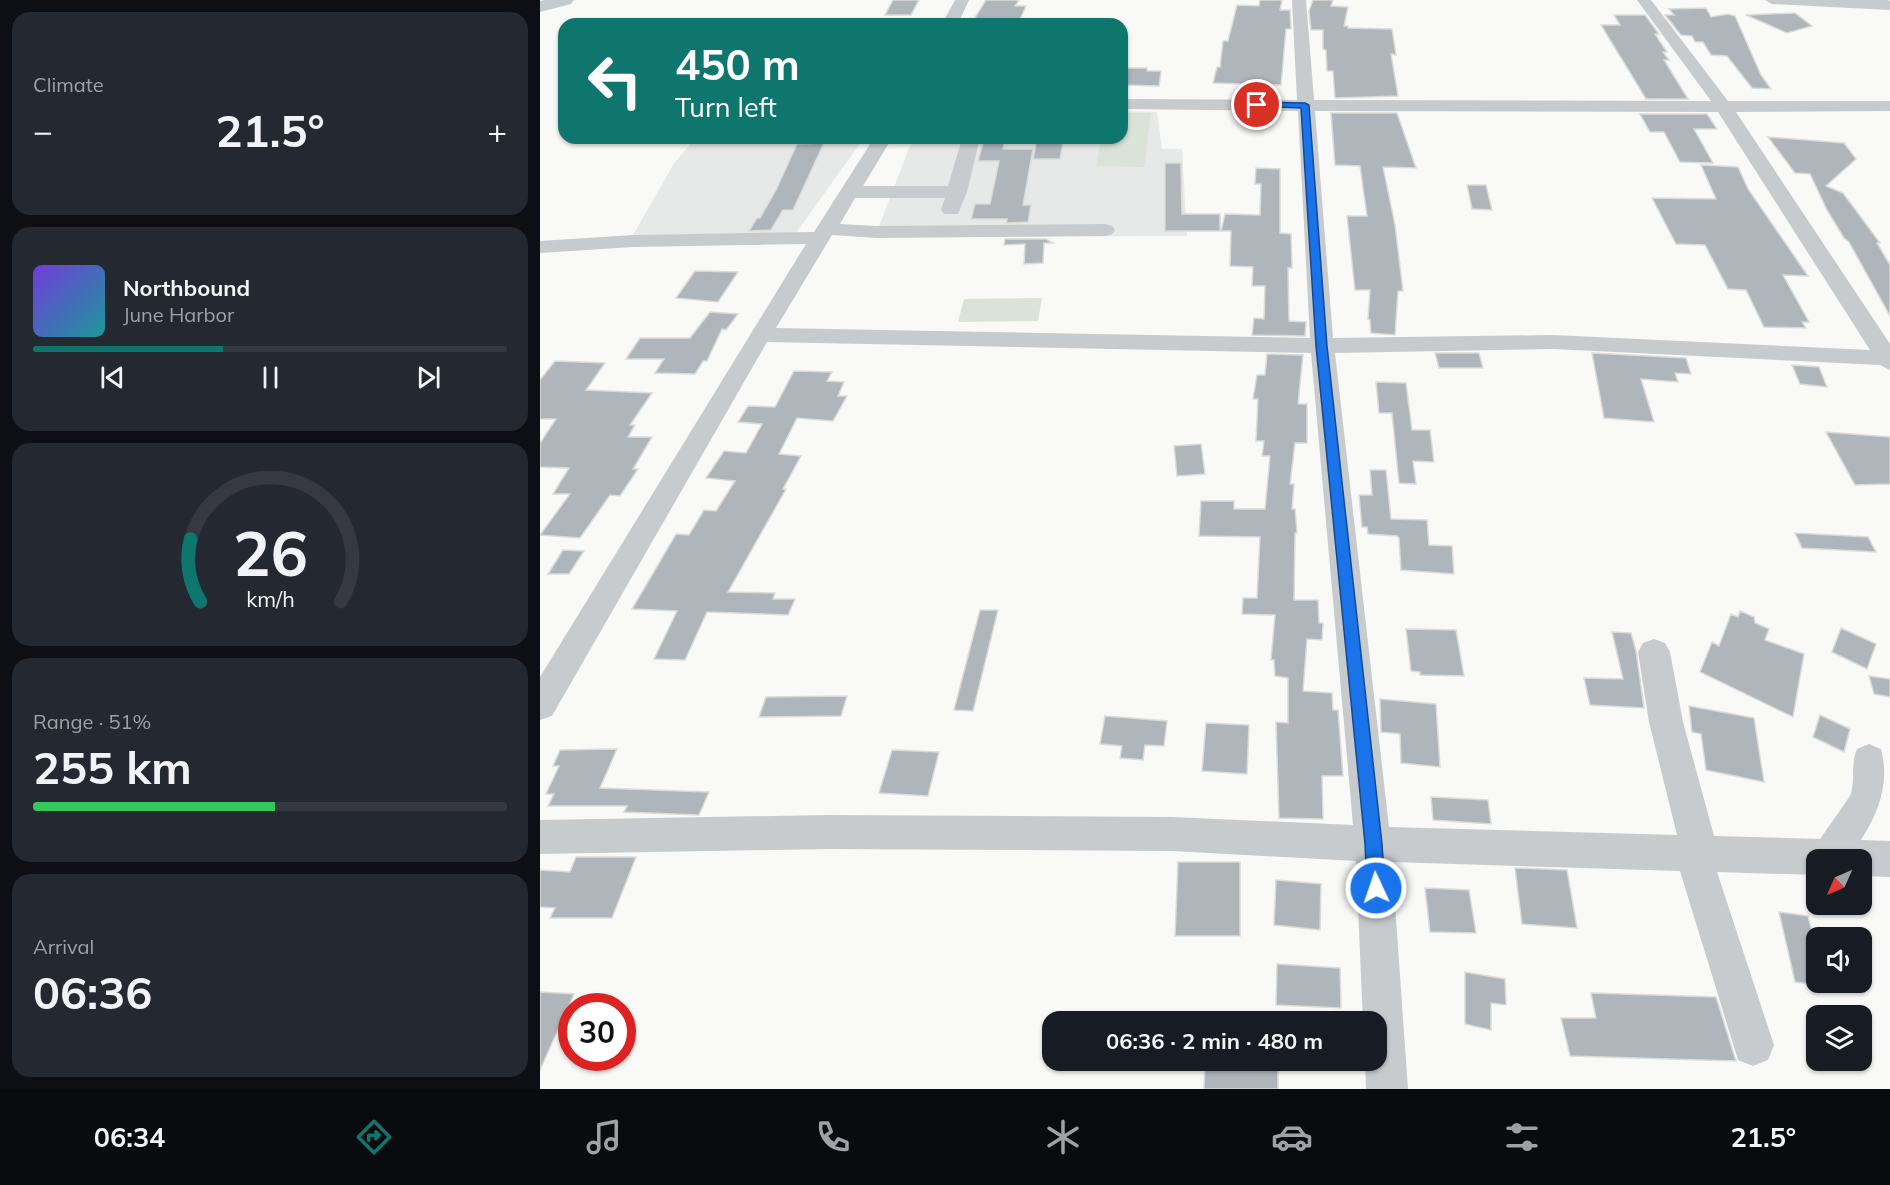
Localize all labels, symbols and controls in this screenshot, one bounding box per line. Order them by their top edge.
text: 450 m [675,38,800,91]
icon: left [576,42,654,120]
text: Climate [33,72,104,97]
pin [1231,79,1282,130]
icon: arrive [1240,88,1273,121]
text: Turn left [675,90,777,124]
text: 21.5° [215,102,325,158]
text: − [33,110,53,151]
text: + [487,110,507,151]
text: Northbound [123,274,250,302]
text: June Harbor [123,302,234,327]
icon: previous [96,361,129,394]
icon: pause [254,361,287,394]
icon: next [412,361,445,394]
text: 26 [233,513,307,592]
text: km/h [246,585,294,612]
text: Range · 51% [33,709,151,734]
text: 255 km [33,739,192,795]
north arrow [1806,849,1872,915]
map controls [1806,849,1872,1071]
position arrow [1344,856,1408,920]
button: sound [1806,927,1872,993]
text: Arrival [33,934,94,959]
text: 06:36 [33,964,152,1020]
speed limit sign: 30 [558,993,636,1071]
button: layers [1806,1005,1872,1071]
text: 06:36 · 2 min · 480 m [1106,1027,1323,1055]
icon: directions [353,1116,395,1158]
icon: music [583,1116,625,1158]
icon: phone [812,1116,854,1158]
icon: climate [1042,1116,1084,1158]
icon: car [1271,1116,1313,1158]
icon: filters [1501,1116,1543,1158]
text: 06:34 [94,1120,165,1154]
text: 21.5° [1731,1120,1796,1154]

